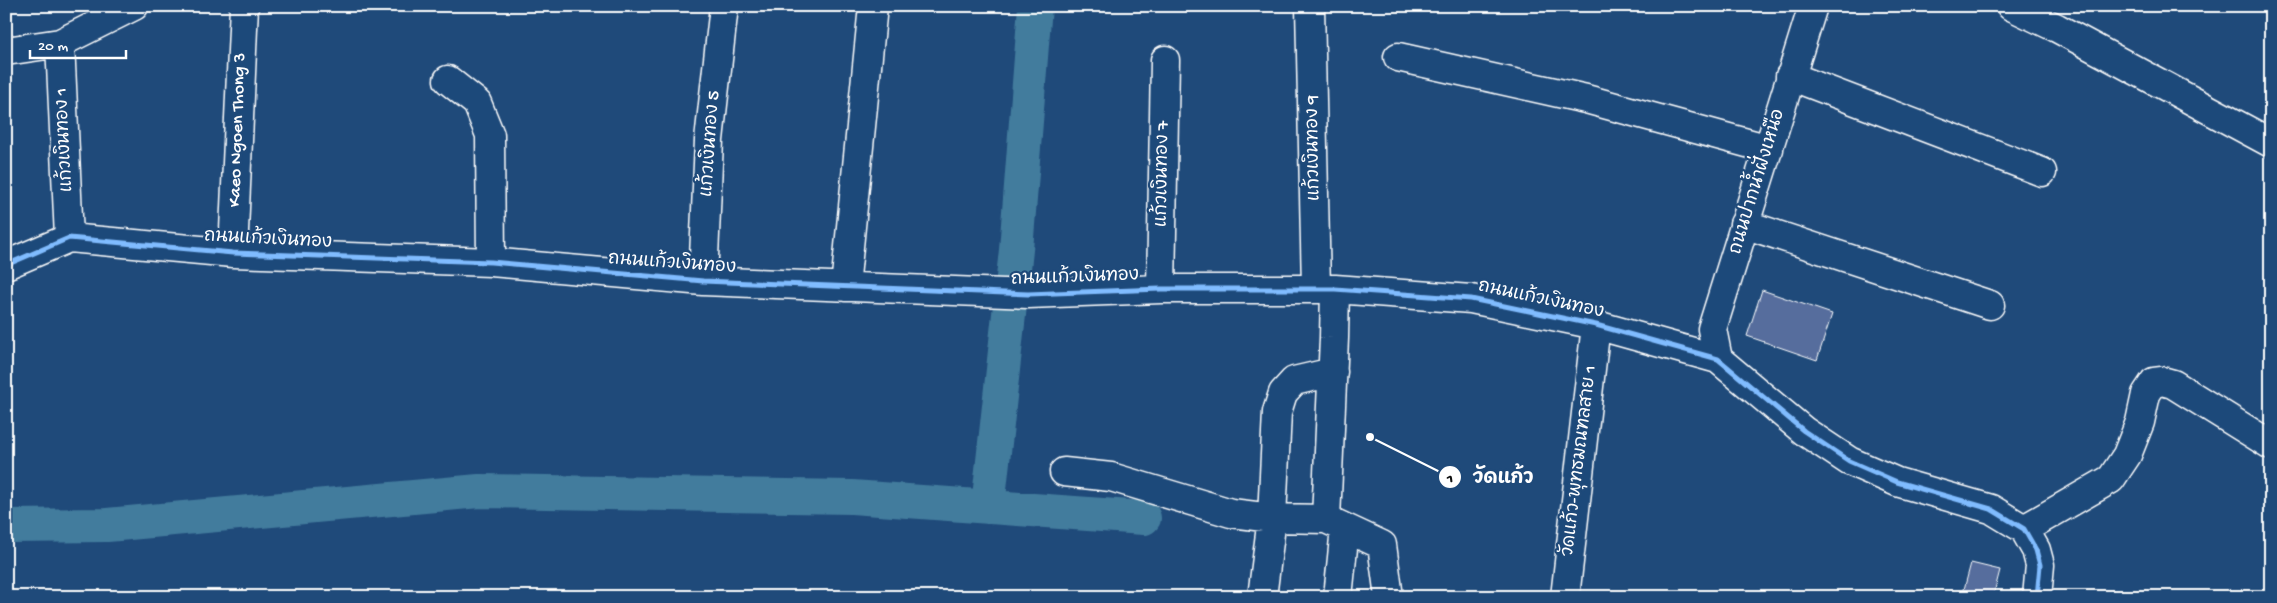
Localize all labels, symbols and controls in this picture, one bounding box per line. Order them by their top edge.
scale bar [30,28,126,60]
text: 20 m [38,38,68,56]
street label: Kaeo Ngoen Thong 3 [225,52,251,208]
street label: แก้วเงินทอง 1 [48,87,78,193]
street label: แก้วเงินทอง 5 [693,90,725,198]
street label: แก้วเงินทอง 9 [1299,95,1325,201]
street label: ถนนปากน้ำฝั่งเหนือ [1717,104,1790,257]
street label: แก้วเงินทอง 7 [1148,120,1174,227]
street label: ถนนแก้วเงินทอง [203,222,333,254]
street label: ถนนแก้วเงินทอง [607,245,737,279]
street label: ถนนแก้วเงินทอง [1010,261,1139,291]
street label: ถนนแก้วเงินทอง [1476,272,1607,324]
street label: วัดแก้ว-พุทธมณฑลสาย 1 [1554,364,1603,558]
callout: วัดแก้ว [1438,460,1543,494]
text: วัดแก้ว [1473,463,1533,491]
text: 1 [1446,470,1453,488]

